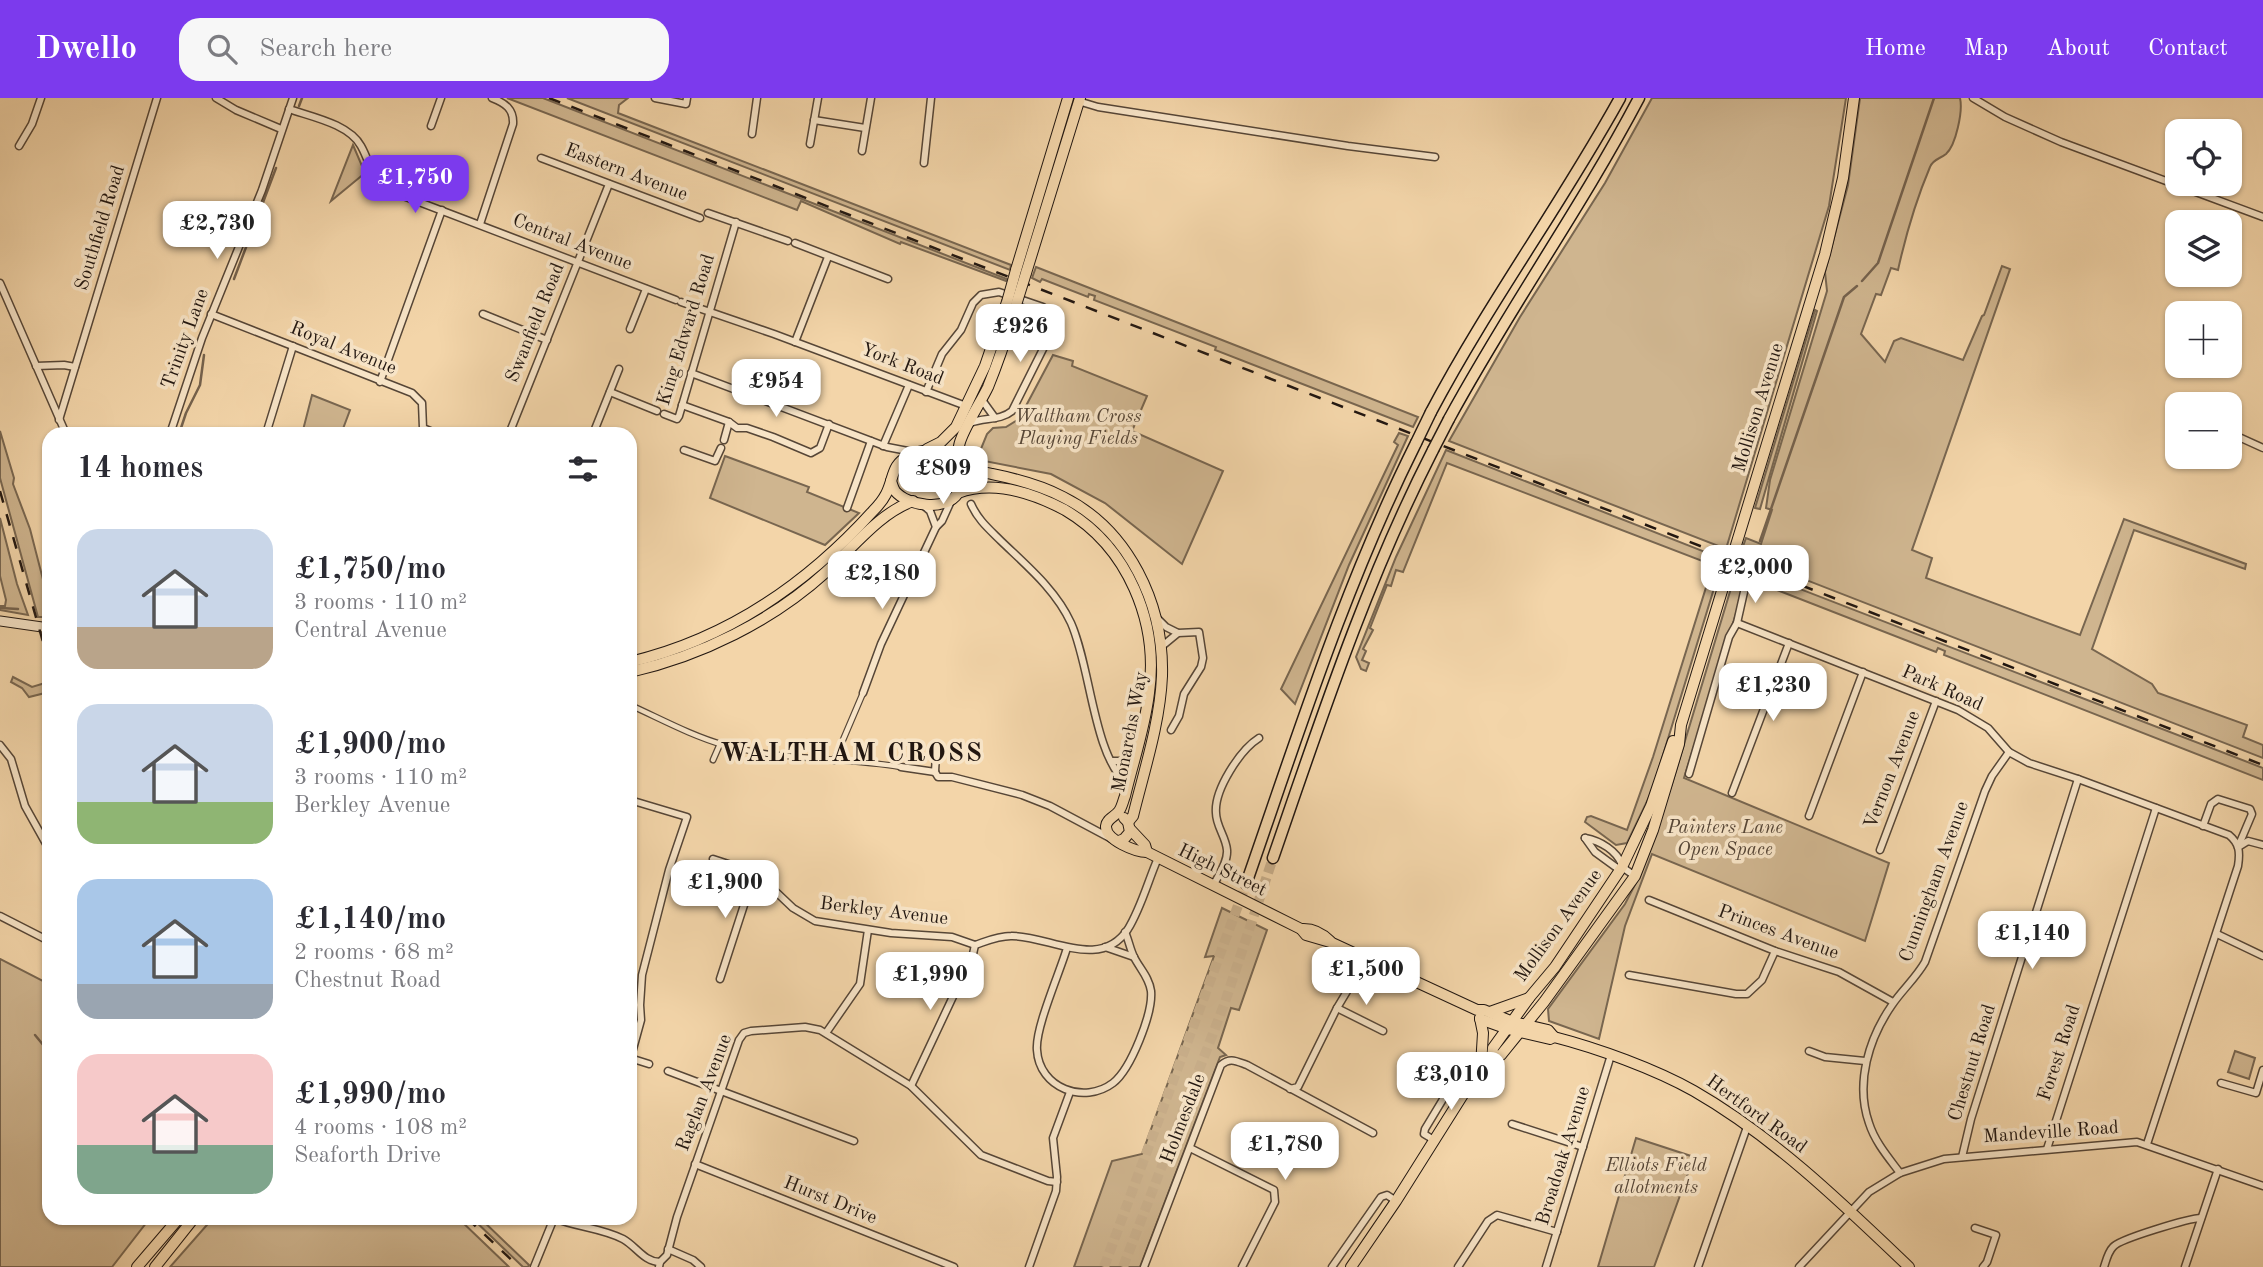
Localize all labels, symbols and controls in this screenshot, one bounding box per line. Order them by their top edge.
search box [179,18,669,81]
icon: search [203,30,241,68]
text: Dwello [35,33,137,66]
text: Search here [259,36,392,62]
text: Home [1865,37,1926,61]
text: Map [1964,37,2008,61]
text: About [2046,37,2110,61]
text: Contact [2148,37,2228,61]
map controls [2165,119,2242,469]
button: locate [2165,119,2242,196]
street label: Eastern Avenue [562,141,690,205]
pin: £1,750 [358,156,472,215]
street label: Southfield Road [73,163,129,293]
text: £1,750 [377,166,453,189]
pin: £2,730 [160,202,274,261]
button: layers [2165,210,2242,287]
street label: Central Avenue [510,211,634,275]
text: £2,730 [179,212,255,235]
street label: King Edward Road [655,252,719,408]
street label: Swanfield Road [503,260,569,385]
street label: Trinity Lane [159,286,213,392]
button: + [2165,301,2242,378]
pin: £926 [979,304,1061,364]
text: £926 [992,315,1048,338]
street label: Royal Avenue [287,319,399,379]
street label: York Road [858,341,946,390]
street label: Mollison Avenue [1730,341,1788,475]
pin: £954 [735,360,817,419]
text: £954 [748,370,804,393]
button: − [2165,392,2242,469]
park label: Waltham Cross Playing Fields [1015,408,1141,449]
pin: £809 [902,446,984,506]
icon: filters [564,450,602,488]
text: 14 homes [77,454,203,484]
text: £809 [915,457,971,480]
pin: £2,000 [1698,546,1812,605]
pin: £2,180 [825,552,939,611]
text: £1,750/mo [294,555,446,585]
text: £2,000 [1717,556,1793,579]
icon: home [133,557,217,641]
text: £2,180 [844,562,920,585]
text: 3 rooms · 110 m² [294,591,467,614]
text: Central Avenue [294,619,447,642]
street label: Park Road [1898,663,1986,715]
pin: £1,230 [1716,664,1830,723]
street label: Monarchs Way [1110,670,1152,794]
text: £1,230 [1735,674,1811,697]
street label: Vernon Avenue [1862,708,1924,832]
text: £1,900/mo [294,730,446,760]
icon: home [133,732,217,816]
district label: WALTHAM CROSS [720,741,984,767]
text: 3 rooms · 110 m² [294,766,467,789]
text: Berkley Avenue [294,794,450,817]
street label: Cunningham Avenue [1897,799,1973,965]
park label: Painters Lane Open Space [1666,819,1783,860]
street label: High Street [1175,841,1269,901]
pin: £1,900 [668,860,782,920]
street label: Mollison Avenue [1512,866,1606,986]
text: £1,900 [687,871,763,894]
street label: Berkley Avenue [819,895,949,929]
street label: Princes Avenue [1715,902,1841,964]
text: £1,140/mo [294,905,446,935]
icon: home [133,907,217,991]
pin: £1,140 [1975,912,2089,971]
text: £1,140 [1994,922,2070,945]
text: 2 rooms · 68 m² [294,941,454,964]
pin: £1,500 [1309,948,1423,1007]
pin: £1,990 [873,953,987,1012]
text: £1,500 [1328,958,1404,981]
text: £1,990 [892,963,968,986]
text: Chestnut Road [294,969,441,992]
street label: Chestnut Road [1946,1002,2000,1124]
street label: Forest Road [2036,1002,2085,1103]
street label: Raglan Avenue [674,1032,736,1154]
pin: £3,010 [1394,1052,1508,1112]
text: £3,010 [1413,1063,1489,1086]
street label: Holmesdale [1158,1071,1210,1167]
street label: Hertford Road [1702,1072,1810,1158]
text: £1,990/mo [294,1080,446,1110]
icon: home [133,1082,217,1166]
street label: Broadoak Avenue [1534,1084,1594,1228]
text: 4 rooms · 108 m² [294,1116,467,1139]
street label: Mandeville Road [1982,1119,2120,1147]
pin: £1,780 [1228,1122,1342,1182]
text: £1,780 [1247,1133,1323,1156]
text: Seaforth Drive [294,1144,441,1167]
park label: Elliots Field allotments [1604,1157,1708,1198]
street label: Hurst Drive [781,1174,879,1228]

